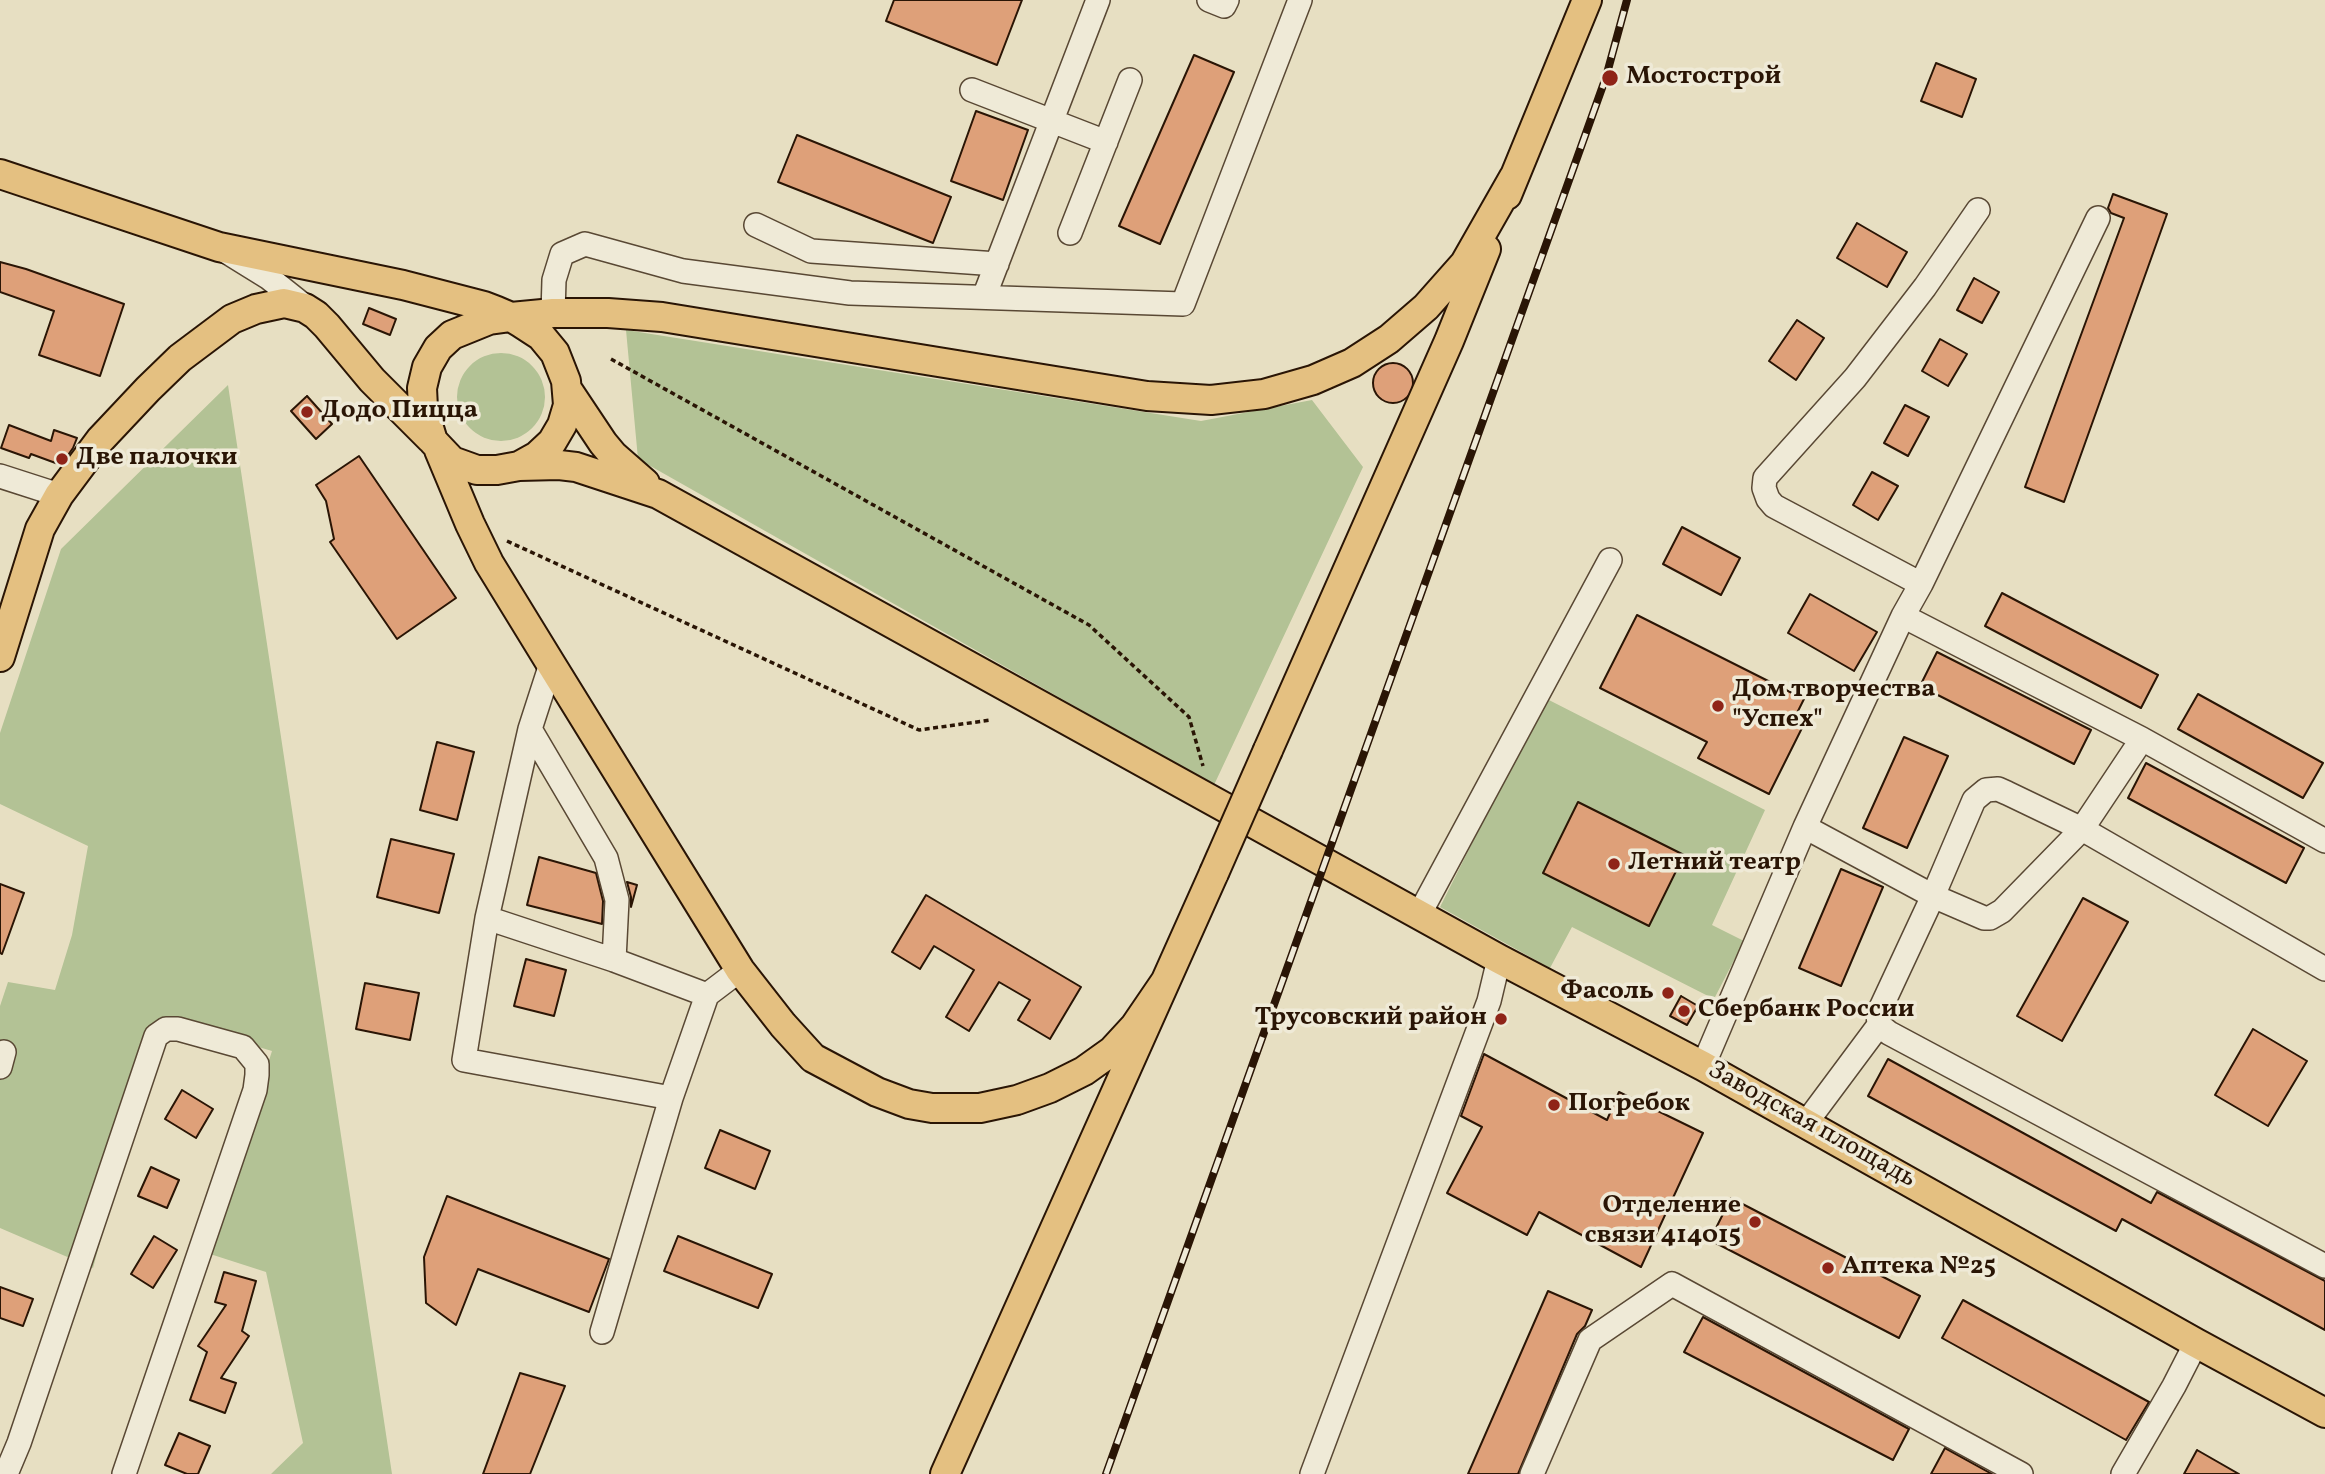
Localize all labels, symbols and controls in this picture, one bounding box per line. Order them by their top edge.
place label: Мостострой [1626,62,1781,94]
marker: Мостострой [1600,68,1620,88]
place label: Додо Пицца [321,396,478,428]
marker: Додо Пицца [299,404,315,420]
place label: Две палочки [76,443,237,475]
marker: Две палочки [54,451,70,467]
place label: Дом творчества "Успех" [1732,675,1935,736]
marker: Дом творчества "Успех" [1710,698,1726,714]
place label: Летний театр [1628,848,1801,880]
marker: Летний театр [1606,856,1622,872]
place label: Фасоль [1560,977,1654,1009]
marker: Фасоль [1660,985,1676,1001]
place label: Сбербанк России [1698,995,1914,1027]
place label: Трусовский район [1254,1003,1487,1035]
marker: Сбербанк России [1676,1003,1692,1019]
marker: Трусовский район [1493,1011,1509,1027]
street label: Заводская площадь [1701,1056,1921,1196]
place label: Погребок [1568,1089,1690,1121]
marker: Погребок [1546,1097,1562,1113]
place label: Отделение связи 414015 [1584,1191,1741,1252]
marker: Отделение связи 414015 [1747,1214,1763,1230]
place label: Аптека №25 [1842,1252,1996,1284]
marker: Аптека №25 [1820,1260,1836,1276]

